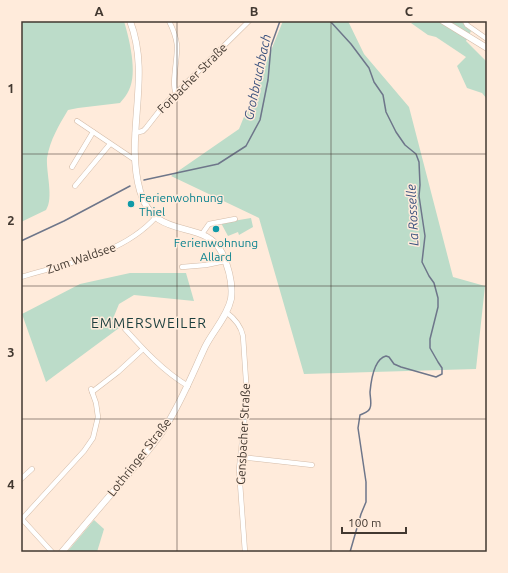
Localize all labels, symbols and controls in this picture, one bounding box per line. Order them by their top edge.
text: A [94,4,104,18]
text: B [250,4,259,18]
text: C [405,4,414,18]
water label: Grohbruchbach [241,33,273,121]
street label: Forbacher Straße [155,41,229,115]
text: 1 [7,81,15,95]
water label: La Rosselle [403,183,421,246]
place label: Ferienwohnung Thiel [139,191,223,218]
marker: Ferienwohnung Thiel [126,199,136,209]
text: 2 [7,213,15,227]
marker: Ferienwohnung Allard [211,224,221,234]
place label: Ferienwohnung Allard [174,236,258,263]
street label: Zum Waldsee [45,240,117,276]
district label: EMMERSWEILER [91,315,207,331]
text: 3 [7,345,15,359]
street label: Gensbacher Straße [234,383,252,485]
street label: Lothringer Straße [105,415,173,499]
text: 4 [7,477,15,491]
scale bar [342,509,406,535]
text: 100 m [348,516,381,529]

